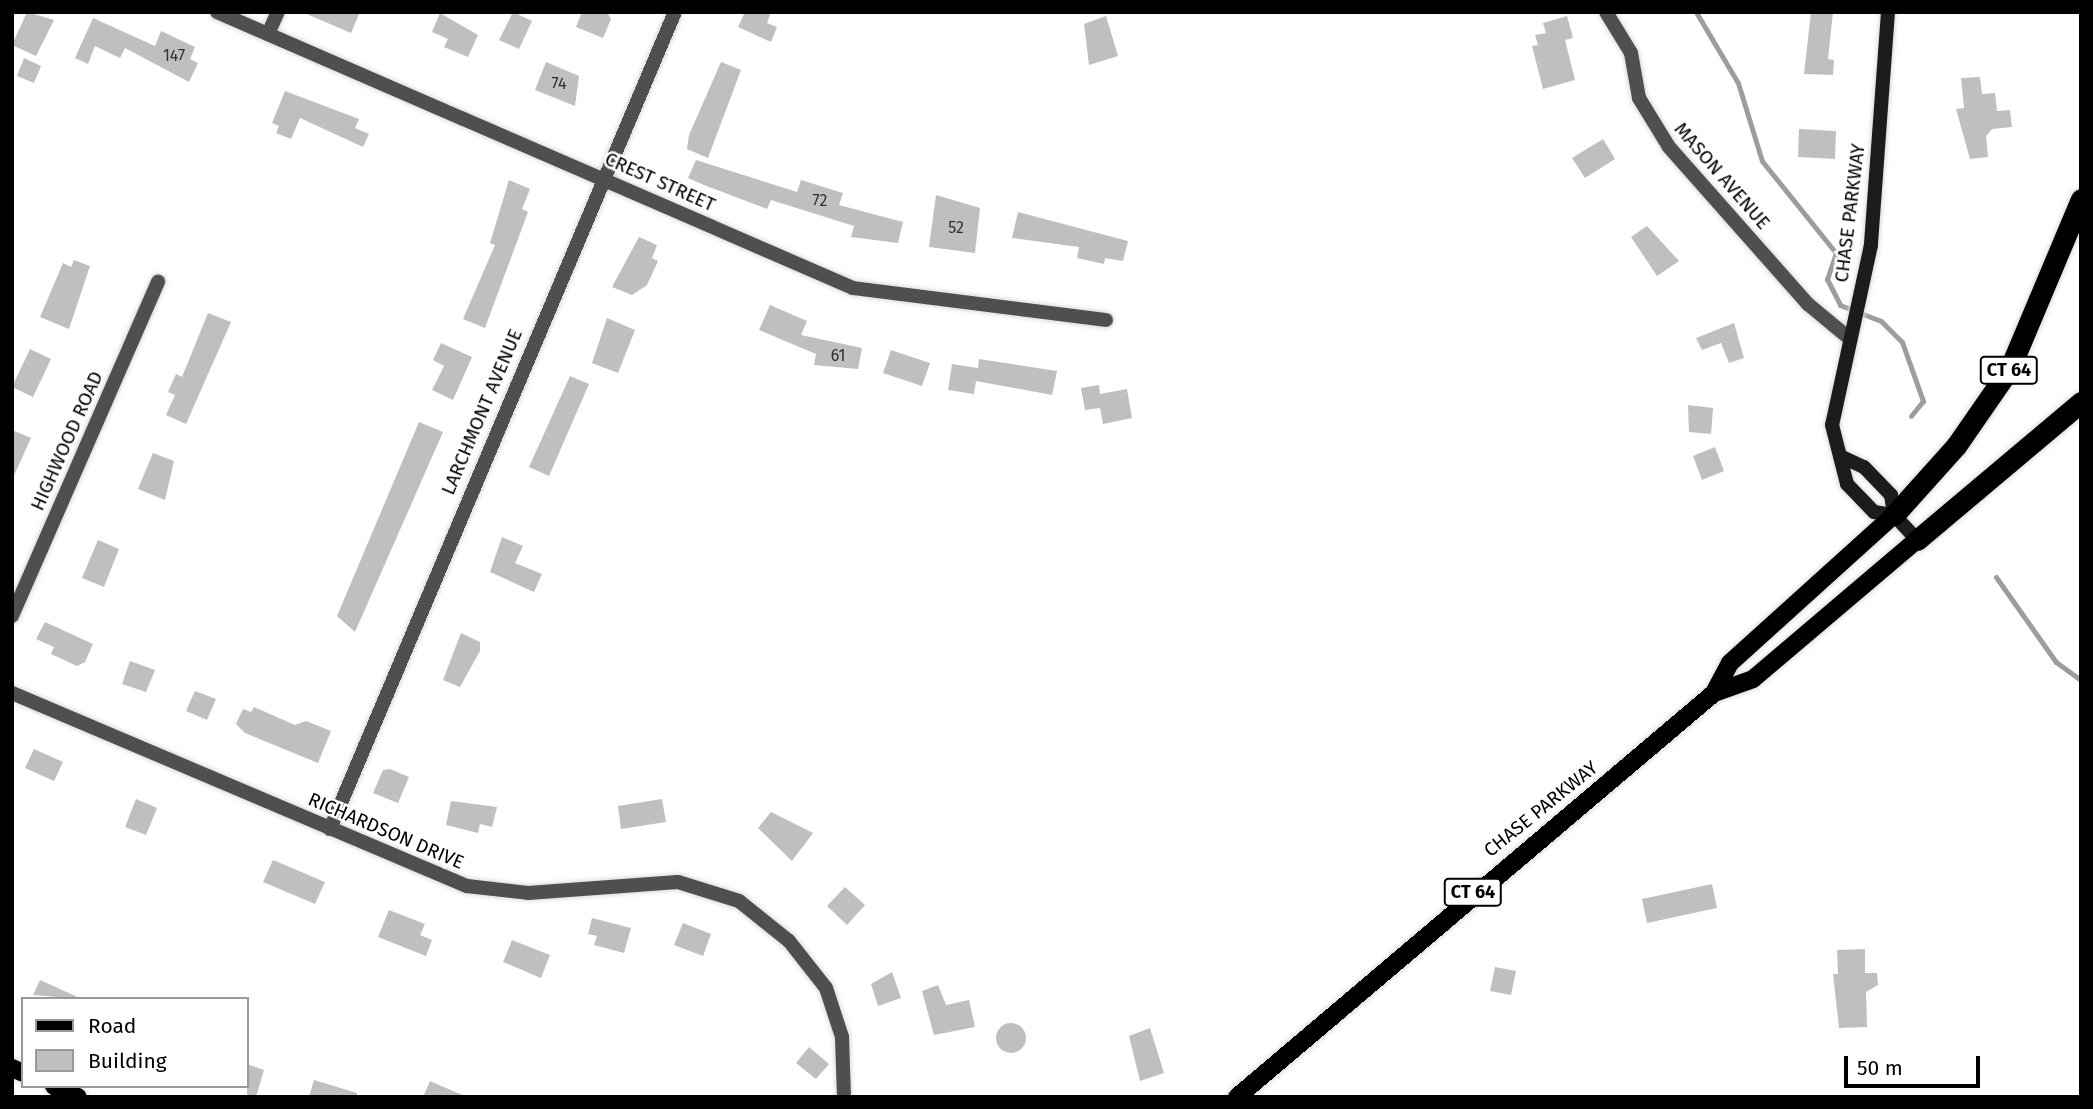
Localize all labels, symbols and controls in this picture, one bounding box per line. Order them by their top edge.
house number: 147 [163,46,185,66]
house number: 74 [552,74,566,94]
street label: MASON AVENUE [1669,118,1775,234]
street label: CHASE PARKWAY [1830,142,1870,284]
street label: CREST STREET [601,148,719,216]
house number: 72 [813,191,827,211]
house number: 52 [948,218,964,238]
street label: LARCHMONT AVENUE [437,326,527,498]
house number: 61 [831,346,845,366]
road number: CT 64 [1979,356,2039,384]
street label: HIGHWOOD ROAD [26,368,108,514]
street label: CHASE PARKWAY [1480,756,1602,862]
street label: RICHARDSON DRIVE [305,788,467,874]
road number: CT 64 [1443,878,1503,906]
legend [21,997,248,1088]
text: Road [88,1013,136,1039]
scale bar [1848,1042,1984,1086]
text: Building [88,1048,167,1074]
text: 50 m [1857,1055,1903,1081]

